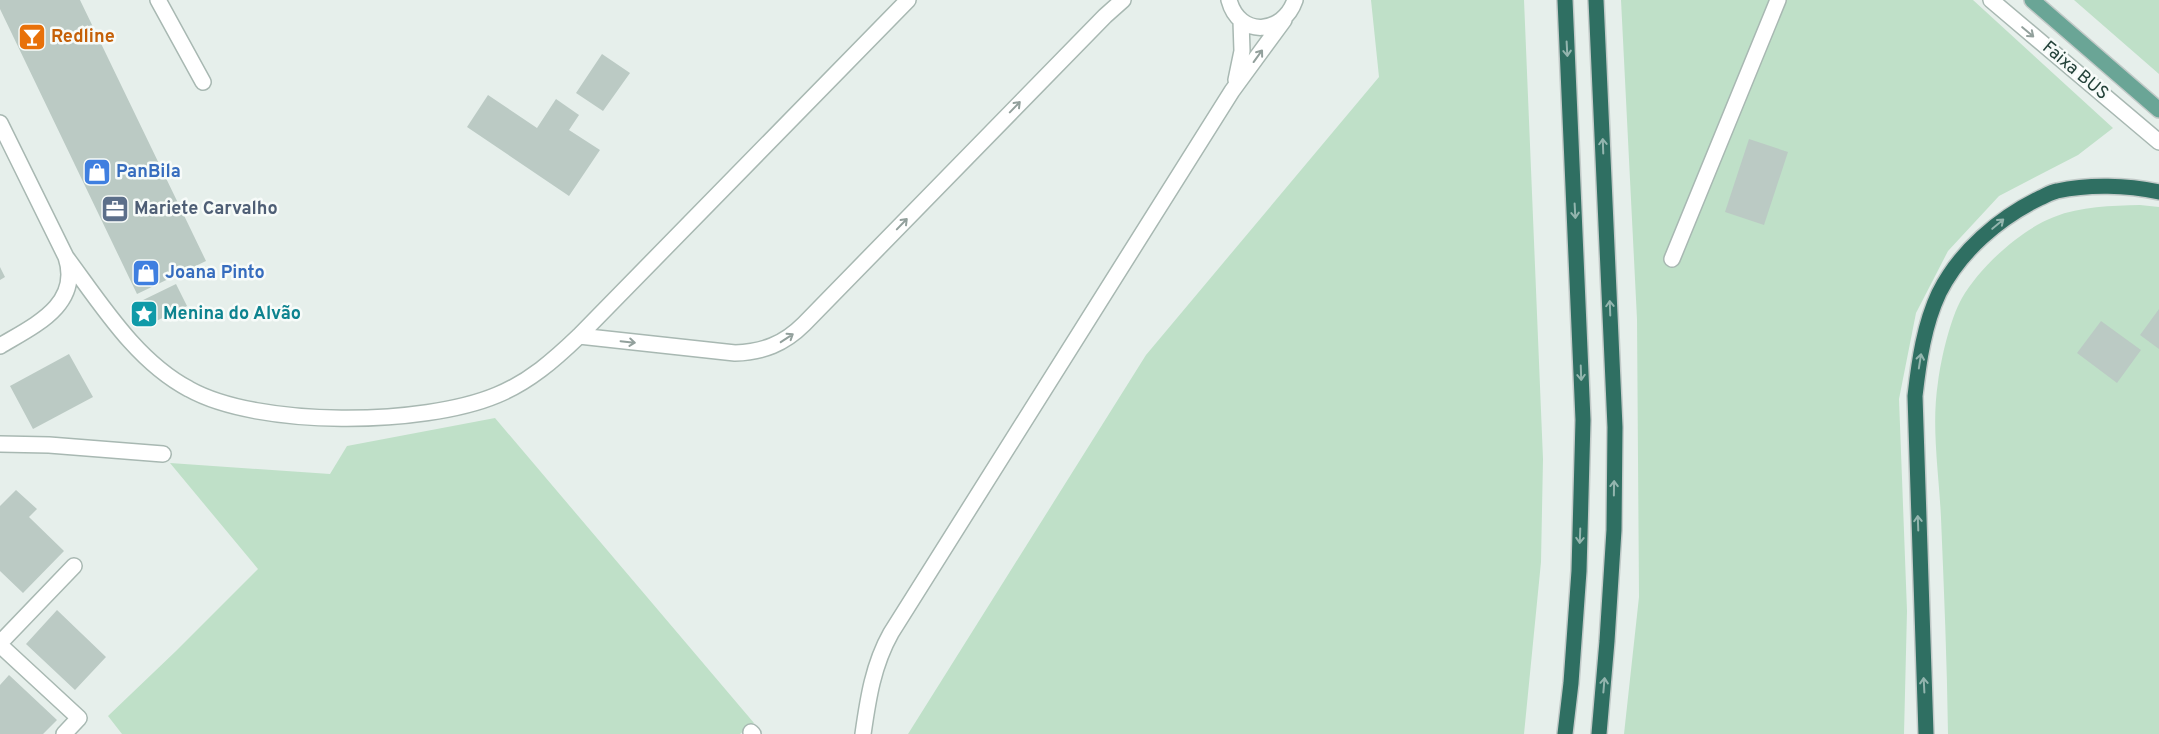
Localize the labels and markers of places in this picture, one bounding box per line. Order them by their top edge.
bar icon: Redline [17,22,47,52]
place label: Redline [51,26,115,49]
shop icon: PanBila [82,157,112,187]
place label: PanBila [116,161,181,184]
office icon: Mariete Carvalho [100,194,130,224]
place label: Mariete Carvalho [134,198,278,221]
shop icon: Joana Pinto [131,258,161,288]
place label: Joana Pinto [165,262,265,285]
place icon: Menina do Alvão [129,299,159,329]
place label: Menina do Alvão [163,303,301,326]

